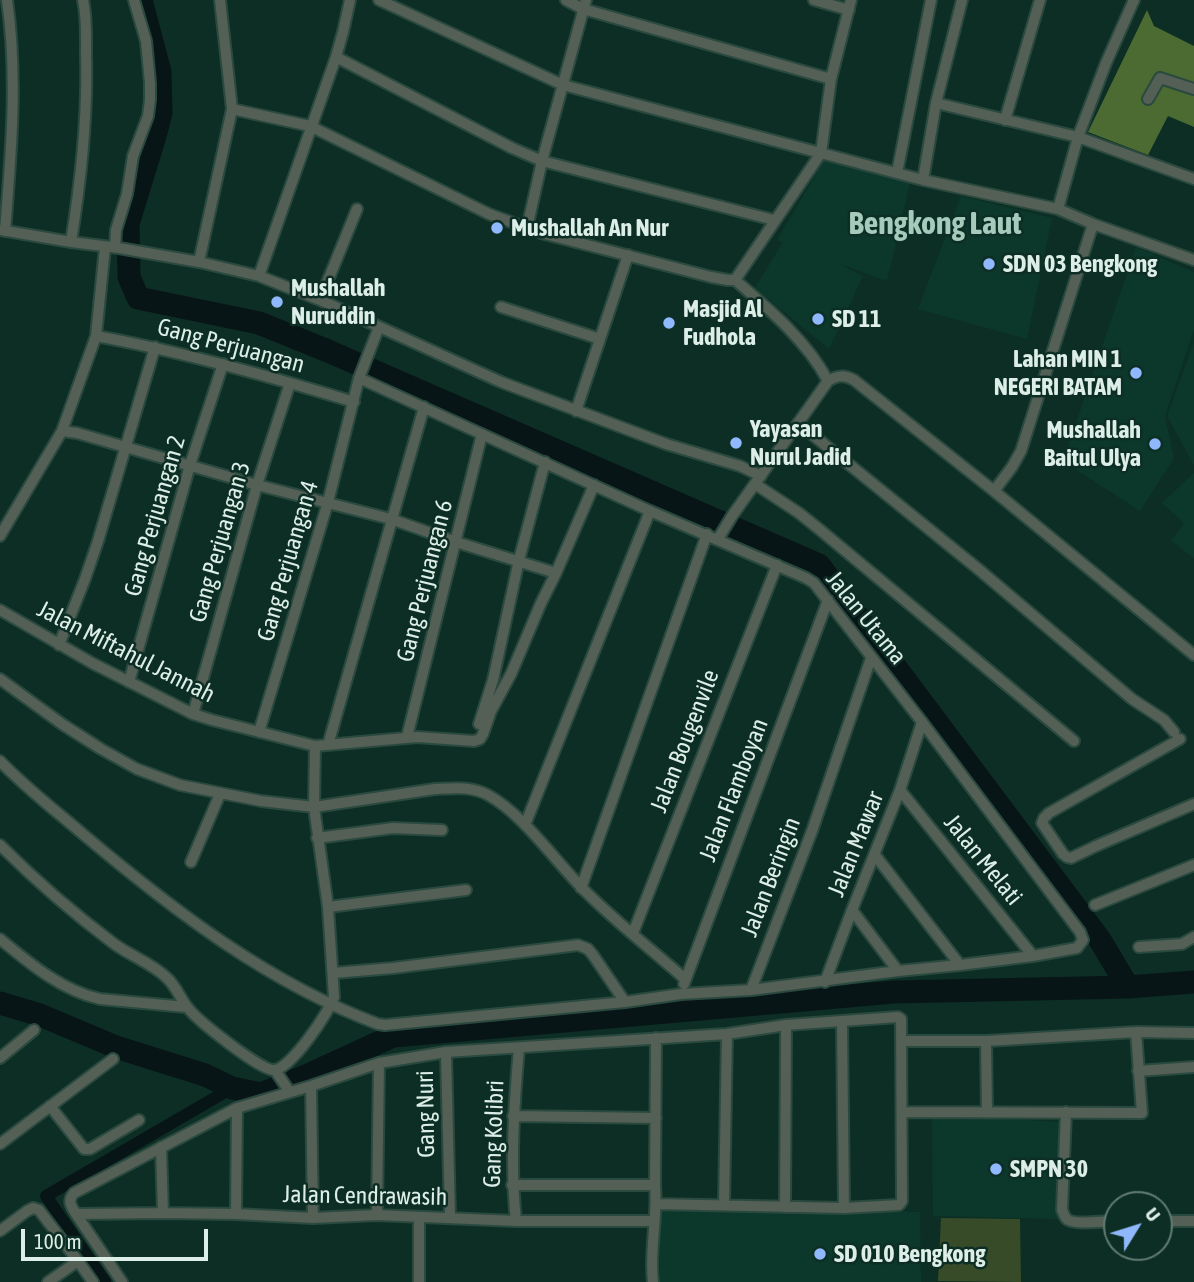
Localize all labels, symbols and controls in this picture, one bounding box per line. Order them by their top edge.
district label: Bengkong Laut [848,205,1022,243]
place label: Mushallah An Nur [511,214,668,242]
marker: Mushallah An Nur [489,220,505,236]
place label: SDN 03 Bengkong [1003,250,1157,278]
marker: SDN 03 Bengkong [981,256,997,272]
place label: Mushallah Nuruddin [291,274,385,330]
marker: Mushallah Nuruddin [269,294,285,310]
place label: Masjid Al Fudhola [683,295,763,351]
place label: SD 11 [832,305,881,333]
marker: SD 11 [810,311,826,327]
street label: Gang Perjuangan [154,313,308,379]
marker: Masjid Al Fudhola [661,315,677,331]
place label: Lahan MIN 1 NEGERI BATAM [994,345,1122,401]
marker: Lahan MIN 1 NEGERI BATAM [1128,365,1144,381]
place label: Yayasan Nurul Jadid [750,415,851,471]
place label: Mushallah Baitul Ulya [1044,416,1141,472]
street label: Gang Perjuangan 2 [118,432,192,600]
marker: Yayasan Nurul Jadid [728,435,744,451]
marker: Mushallah Baitul Ulya [1147,436,1163,452]
street label: Gang Perjuangan 3 [183,458,257,626]
street label: Gang Perjuangan 4 [251,477,325,645]
street label: Gang Perjuangan 6 [391,497,459,665]
street label: Jalan Utama [820,565,912,671]
street label: Jalan Miftahul Jannah [32,595,220,709]
street label: Jalan Bougenvile [645,666,725,816]
street label: Jalan Flamboyan [694,715,774,865]
street label: Jalan Mawar [822,787,890,901]
street label: Jalan Melati [938,809,1028,911]
street label: Jalan Beringin [735,813,807,941]
street label: Gang Nuri [411,1070,441,1158]
street label: Gang Kolibri [478,1080,510,1188]
place label: SMPN 30 [1010,1155,1088,1183]
marker: SMPN 30 [988,1161,1004,1177]
street label: Jalan Cendrawasih [282,1180,448,1212]
north arrow [1103,1191,1173,1261]
text: U [1141,1203,1165,1225]
scale bar [24,1216,212,1260]
text: 100 m [34,1229,82,1253]
place label: SD 010 Bengkong [834,1240,985,1268]
marker: SD 010 Bengkong [812,1246,828,1262]

